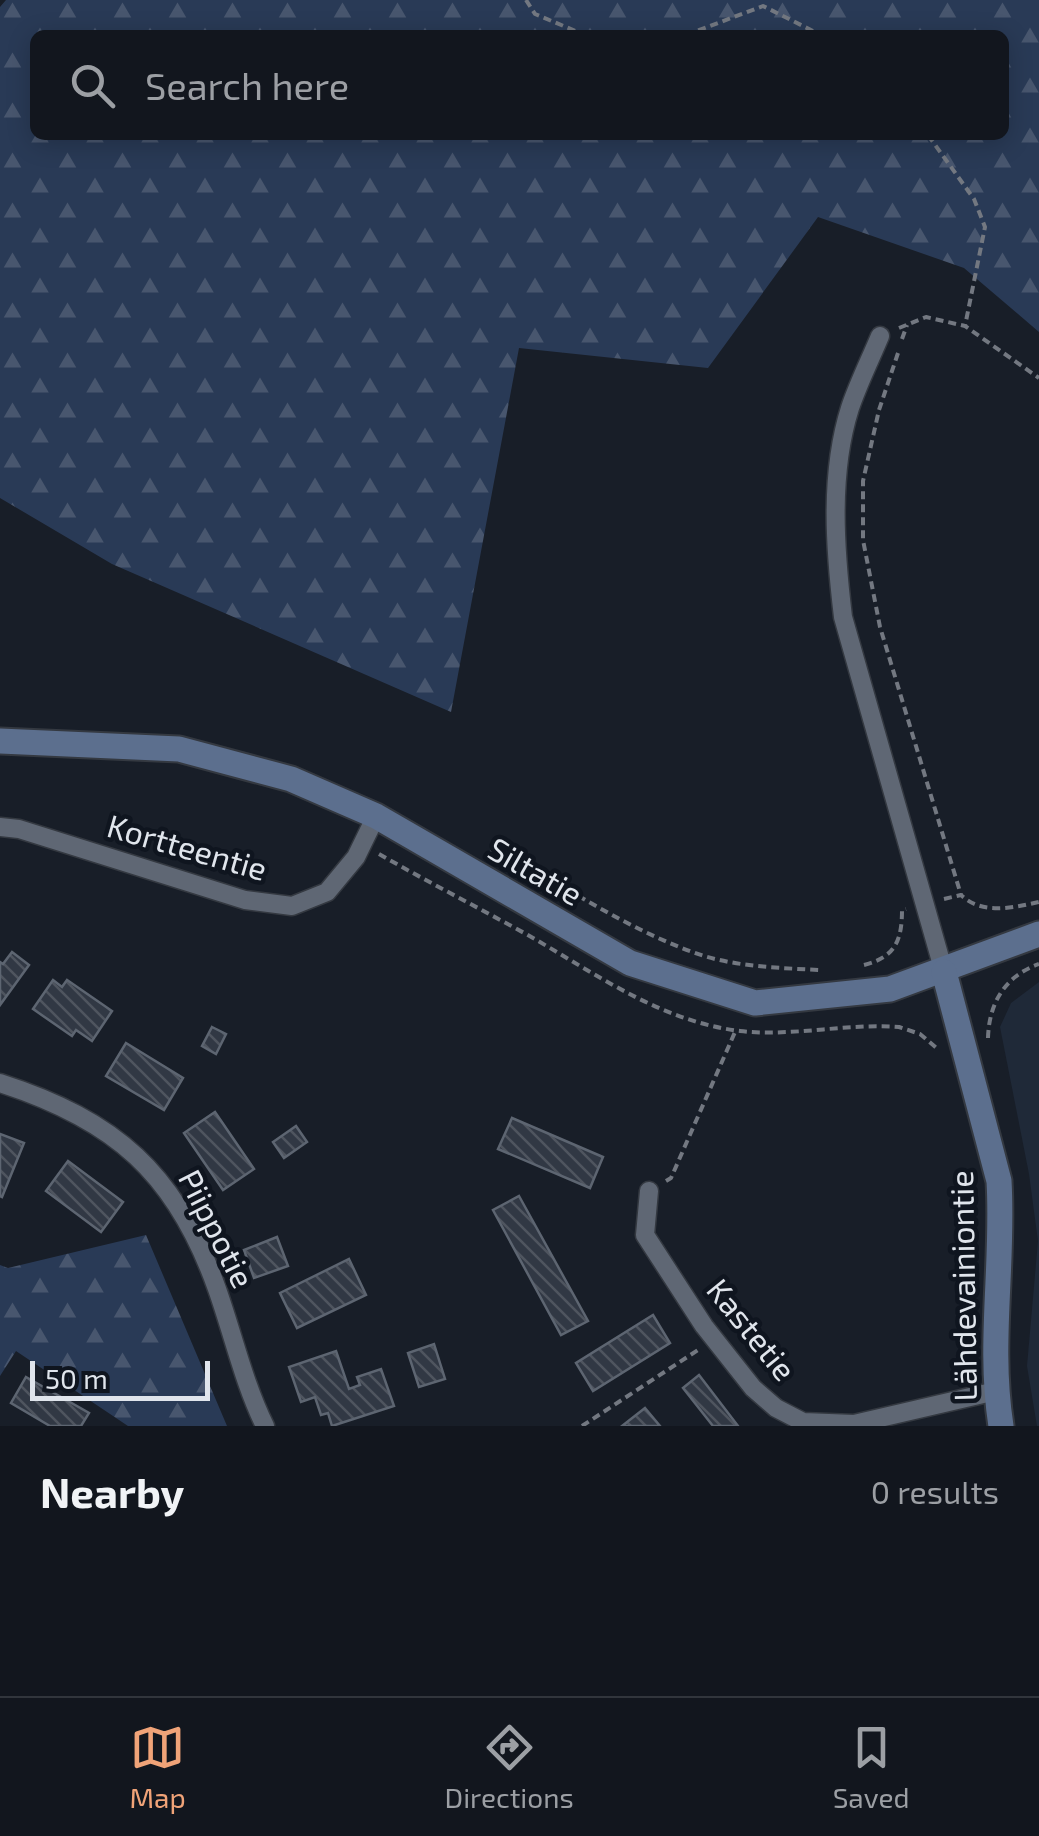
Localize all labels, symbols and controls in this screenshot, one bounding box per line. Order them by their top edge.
search box [30,30,1009,140]
icon: search [65,58,120,113]
text: Search here [145,62,349,108]
street label: Kortteentie [103,805,272,887]
street label: Siltatie [482,828,590,912]
street label: Piippotie [172,1163,264,1293]
street label: Lähdevainiontie [941,1170,983,1402]
street label: Kastetie [700,1270,805,1387]
scale bar [30,1356,210,1400]
text: 50 m [45,1361,108,1395]
text: Nearby [40,1466,184,1516]
text: 0 results [871,1472,999,1510]
tab: Map [129,1720,186,1814]
tab: Directions [445,1720,574,1814]
tab: Saved [833,1720,910,1814]

